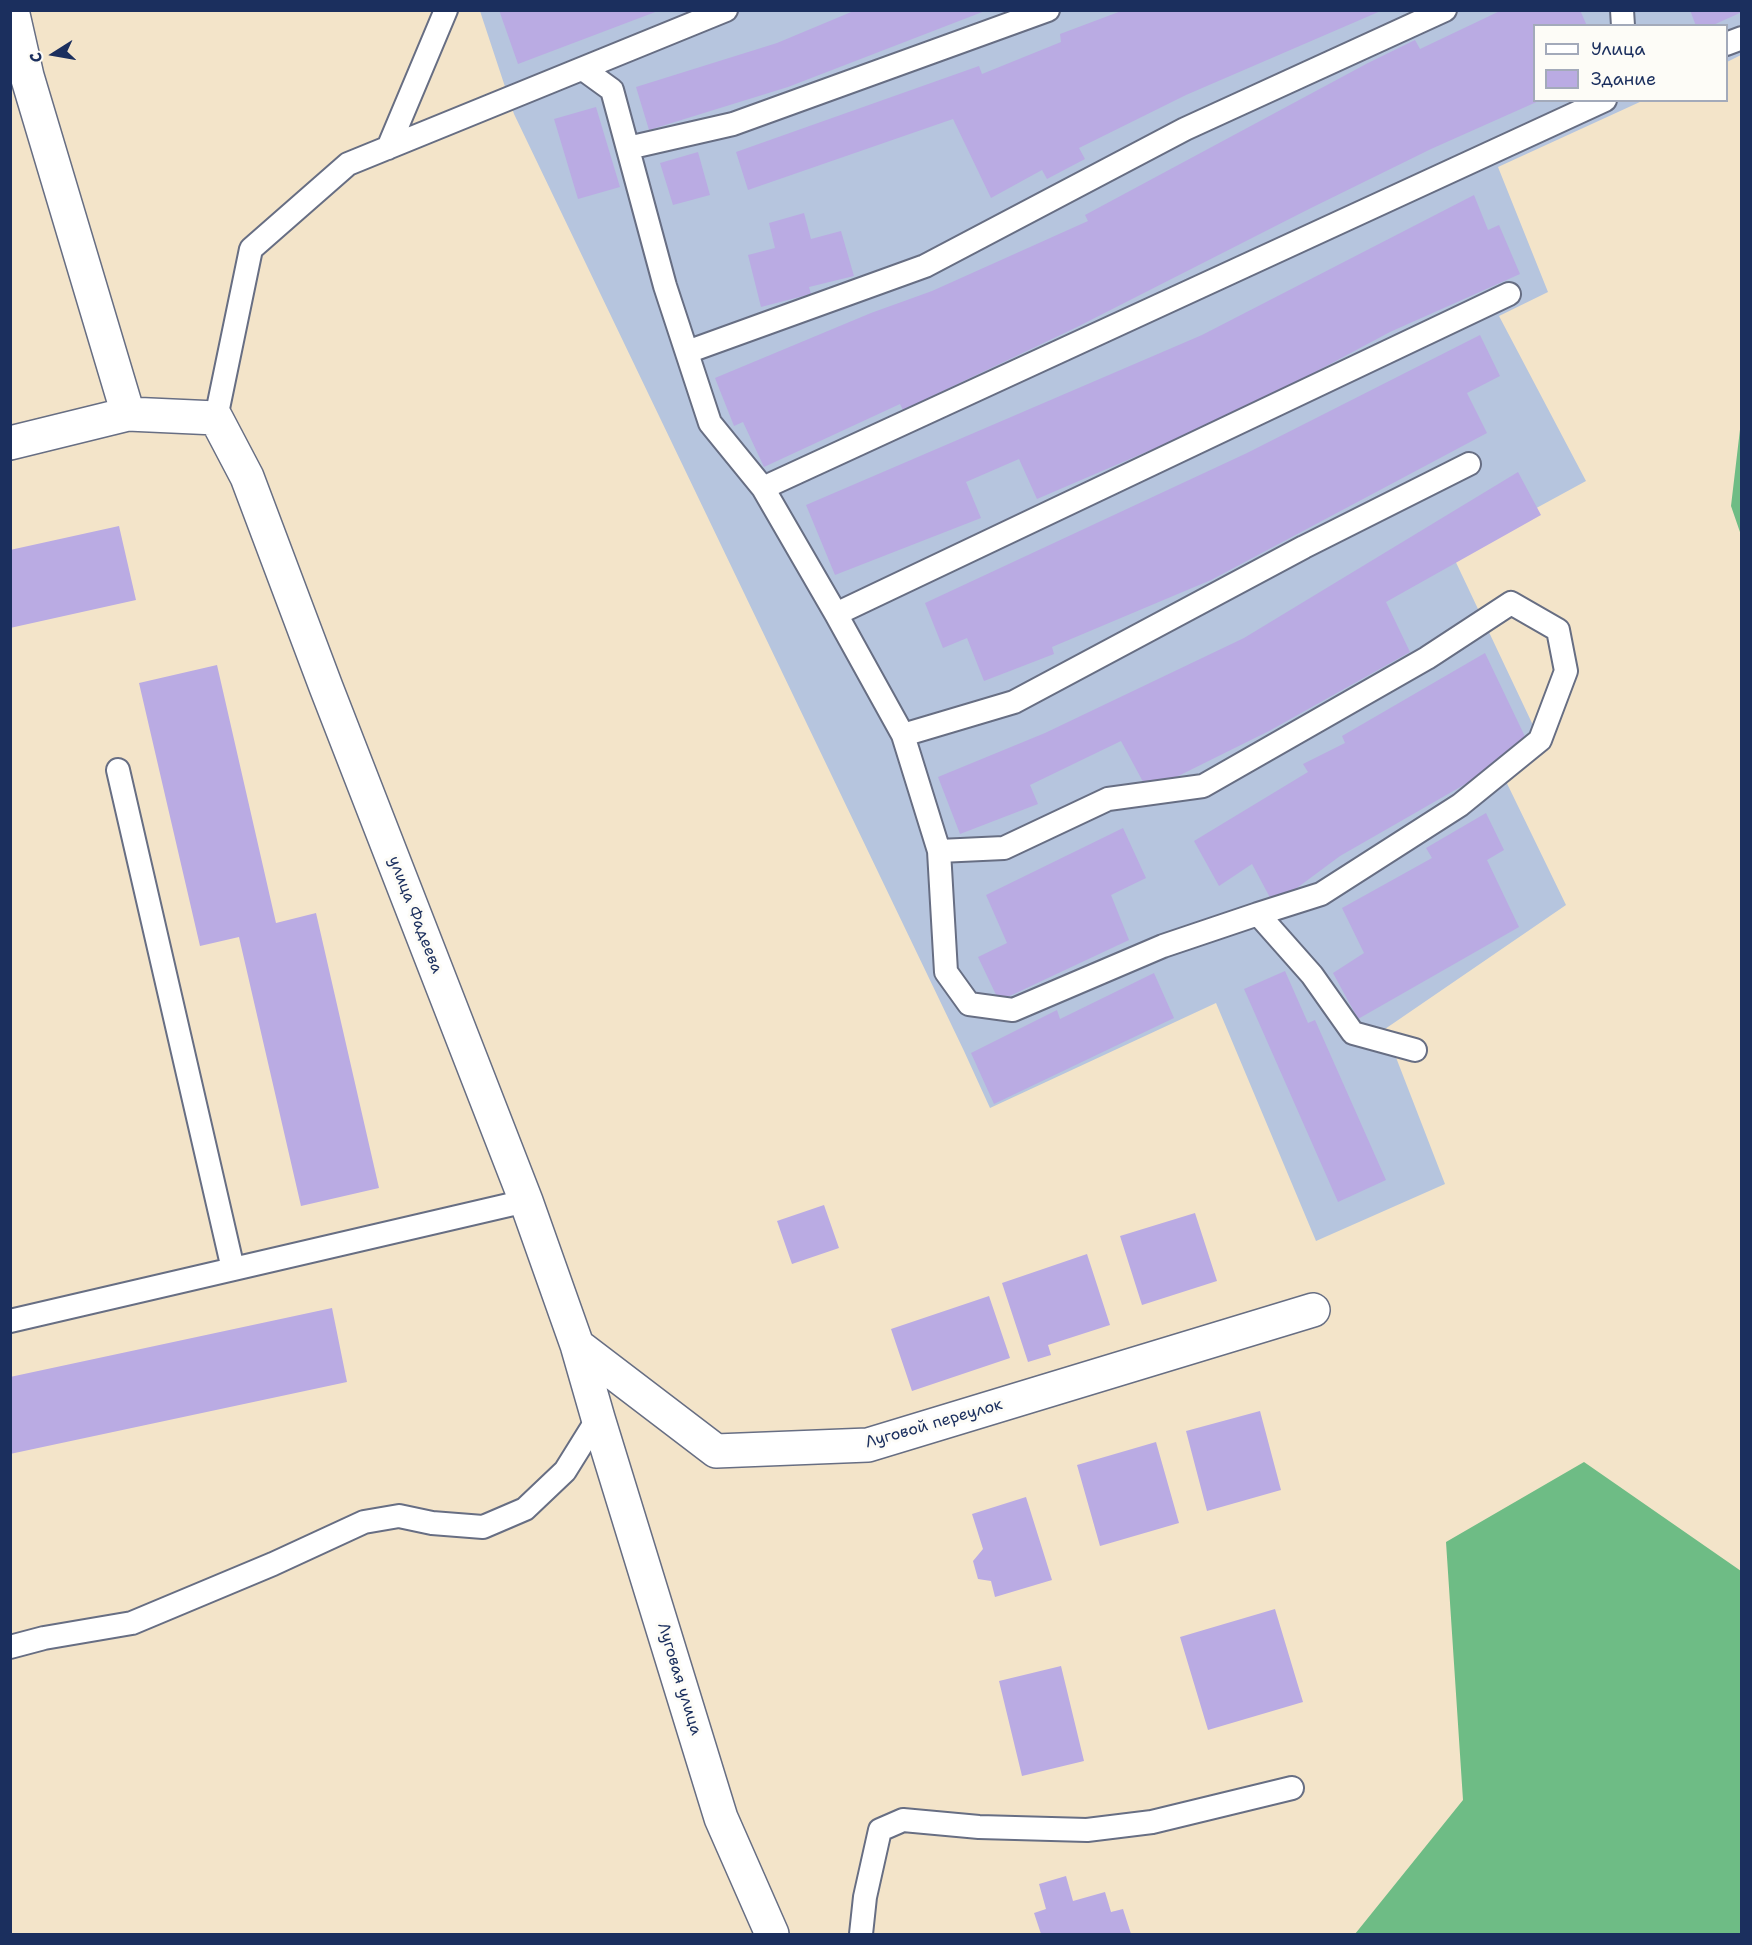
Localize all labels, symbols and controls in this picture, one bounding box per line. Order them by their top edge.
north arrow [24,24,84,84]
legend [1533,24,1728,102]
text: Улица [1591,37,1645,61]
text: С [25,51,47,64]
text: Здание [1591,67,1656,91]
street label: улица Фадеева [384,854,446,976]
street label: Луговой переулок [863,1395,1005,1453]
street label: Луговая улица [653,1620,705,1738]

